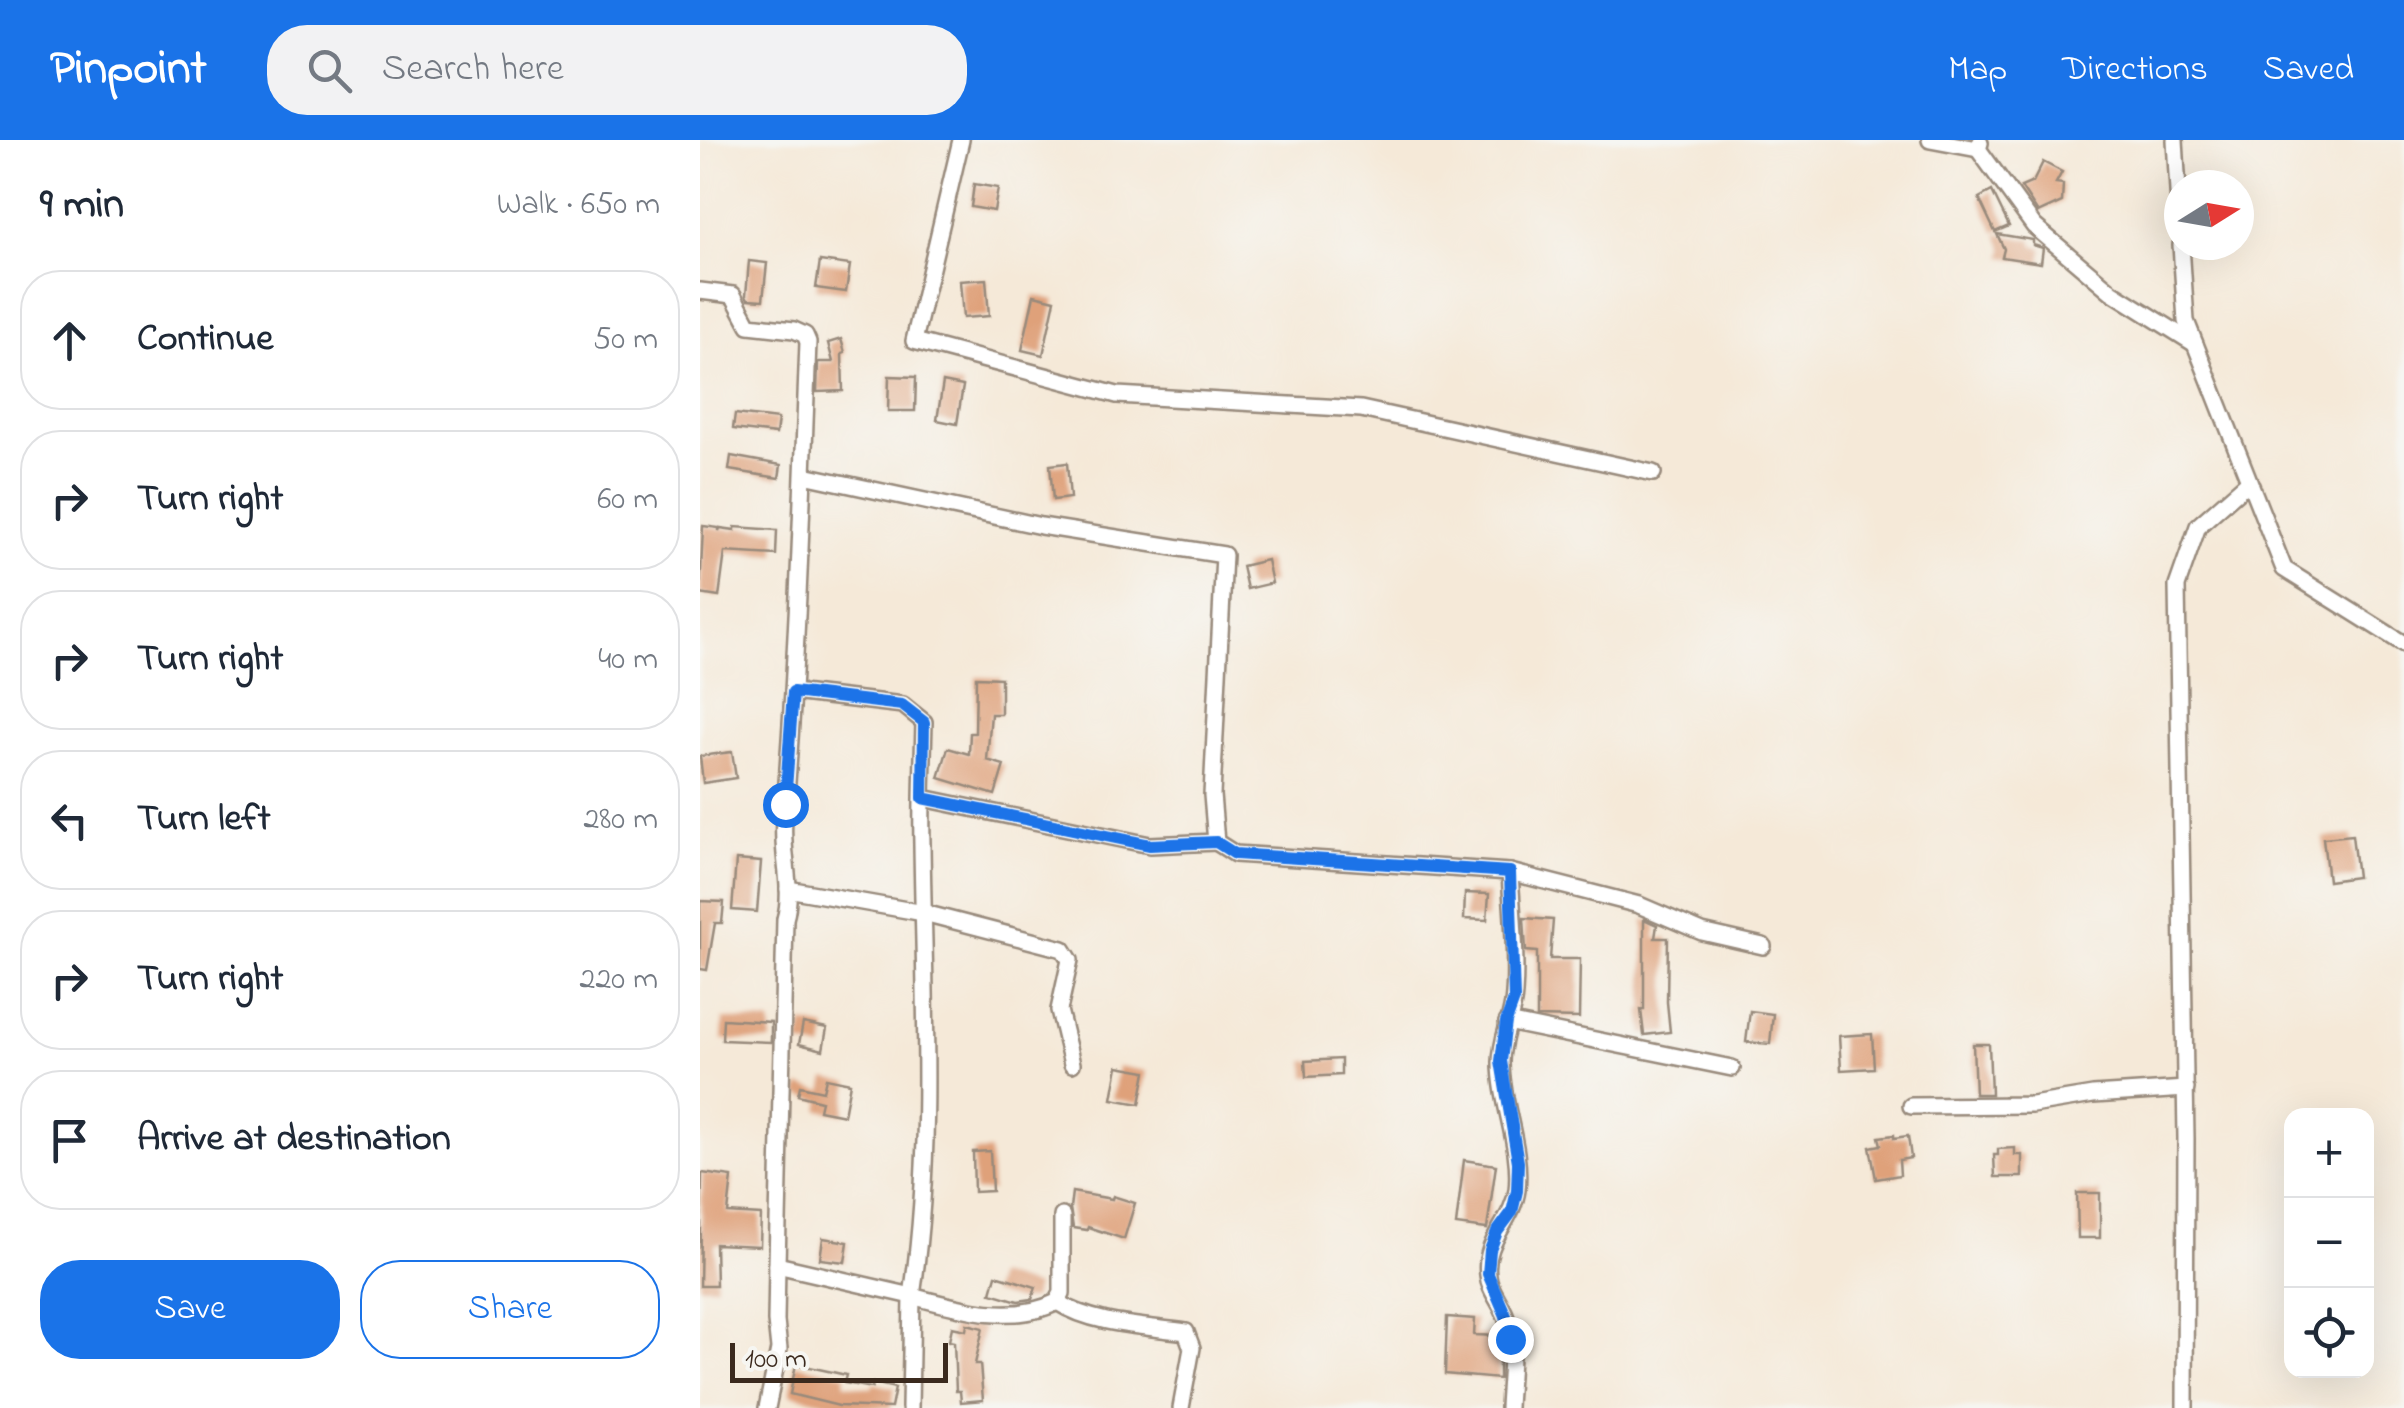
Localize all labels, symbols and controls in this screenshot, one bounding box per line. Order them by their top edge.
search box [267,25,967,115]
text: Pinpoint [50,35,207,105]
text: Search here [382,42,564,98]
icon: search [302,43,357,98]
text: Map [1948,45,2007,96]
text: Directions [2062,45,2208,96]
text: Saved [2263,45,2354,96]
north arrow [2164,170,2254,260]
text: 9 min [40,175,124,236]
text: Walk · 650 m [497,182,660,229]
text: Continue [137,312,273,368]
icon: ahead [42,313,97,368]
text: 50 m [593,317,658,364]
text: Turn right [137,472,283,528]
icon: right [42,473,97,528]
text: 60 m [597,477,658,524]
text: Turn right [137,632,283,688]
icon: right [42,633,97,688]
text: 40 m [598,637,658,684]
route start [763,782,809,828]
text: Turn left [137,792,270,848]
icon: left [42,793,97,848]
text: 280 m [583,797,658,844]
text: Turn right [137,952,283,1008]
icon: right [42,953,97,1008]
text: 220 m [580,957,658,1004]
map controls [2284,1108,2374,1378]
button: + [2284,1108,2374,1198]
text: Arrive at destination [137,1112,451,1168]
icon: arrive [42,1113,97,1168]
button: − [2284,1198,2374,1288]
button: Save [40,1260,340,1359]
button: Share [360,1260,660,1359]
button: locate [2284,1288,2374,1378]
route end [1488,1317,1534,1363]
scale bar [730,1338,948,1382]
text: 100 m [745,1340,807,1381]

